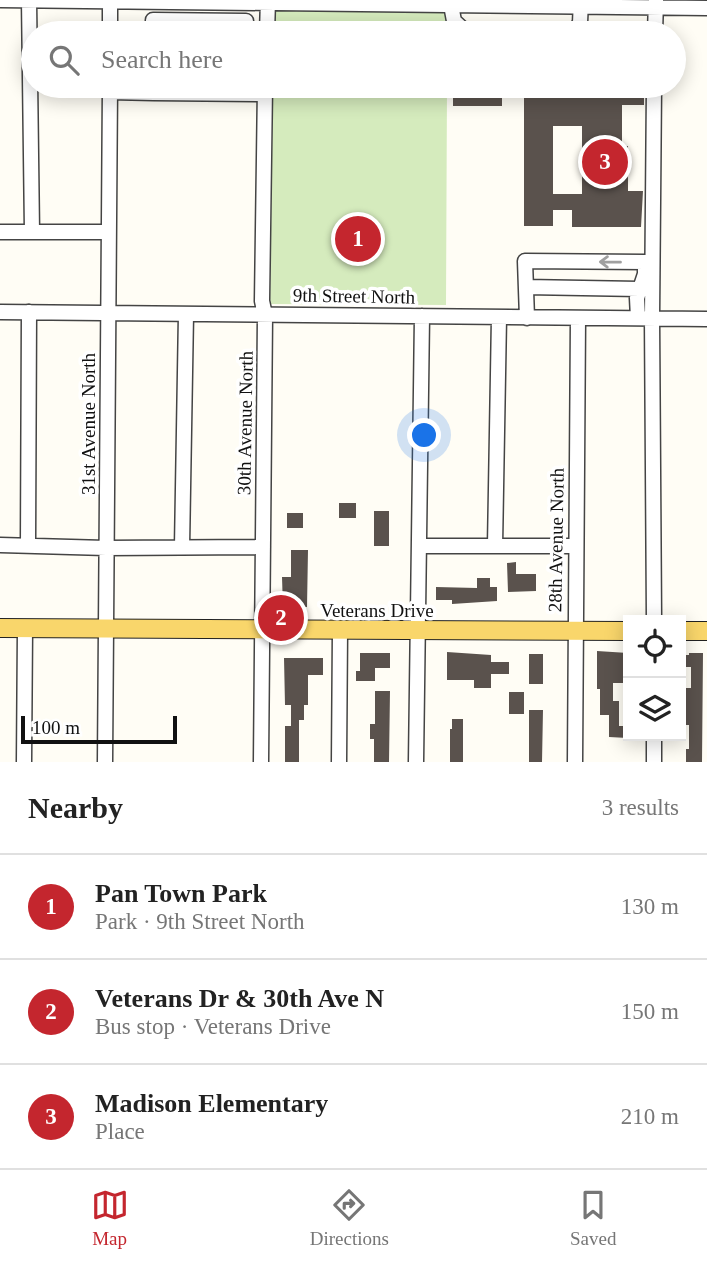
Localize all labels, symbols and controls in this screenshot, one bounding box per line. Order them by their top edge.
search box [21,21,686,98]
icon: search [45,41,83,79]
text: Search here [101,45,223,74]
pin: 3 [582,136,628,188]
pin: 1 [335,213,381,265]
one-way arrow [599,255,622,269]
street label: 9th Street North [293,284,416,308]
street label: 30th Avenue North [233,350,257,495]
street label: 31st Avenue North [78,352,99,495]
your location [407,418,441,452]
street label: 28th Avenue North [544,467,568,612]
pin: 2 [258,592,304,644]
street label: Veterans Drive [320,600,434,621]
map controls [623,615,686,741]
button: locate [623,615,686,678]
button: layers [623,678,686,741]
scale bar [21,713,177,745]
text: 100 m [32,717,80,738]
text: Nearby [28,791,123,824]
text: 3 results [602,795,679,820]
text: Pan Town Park [95,879,267,908]
text: 1 [45,894,57,919]
text: 130 m [621,894,679,919]
text: Park · 9th Street North [95,909,305,934]
text: Veterans Dr & 30th Ave N [95,984,384,1013]
text: 2 [45,999,57,1024]
text: 150 m [621,999,679,1024]
text: Bus stop · Veterans Drive [95,1014,331,1039]
text: Madison Elementary [95,1089,328,1118]
text: 3 [45,1104,57,1129]
text: 210 m [621,1104,679,1129]
text: Place [95,1119,145,1144]
tab: Map [91,1186,129,1250]
tab: Directions [310,1186,389,1250]
tab: Saved [570,1186,616,1250]

